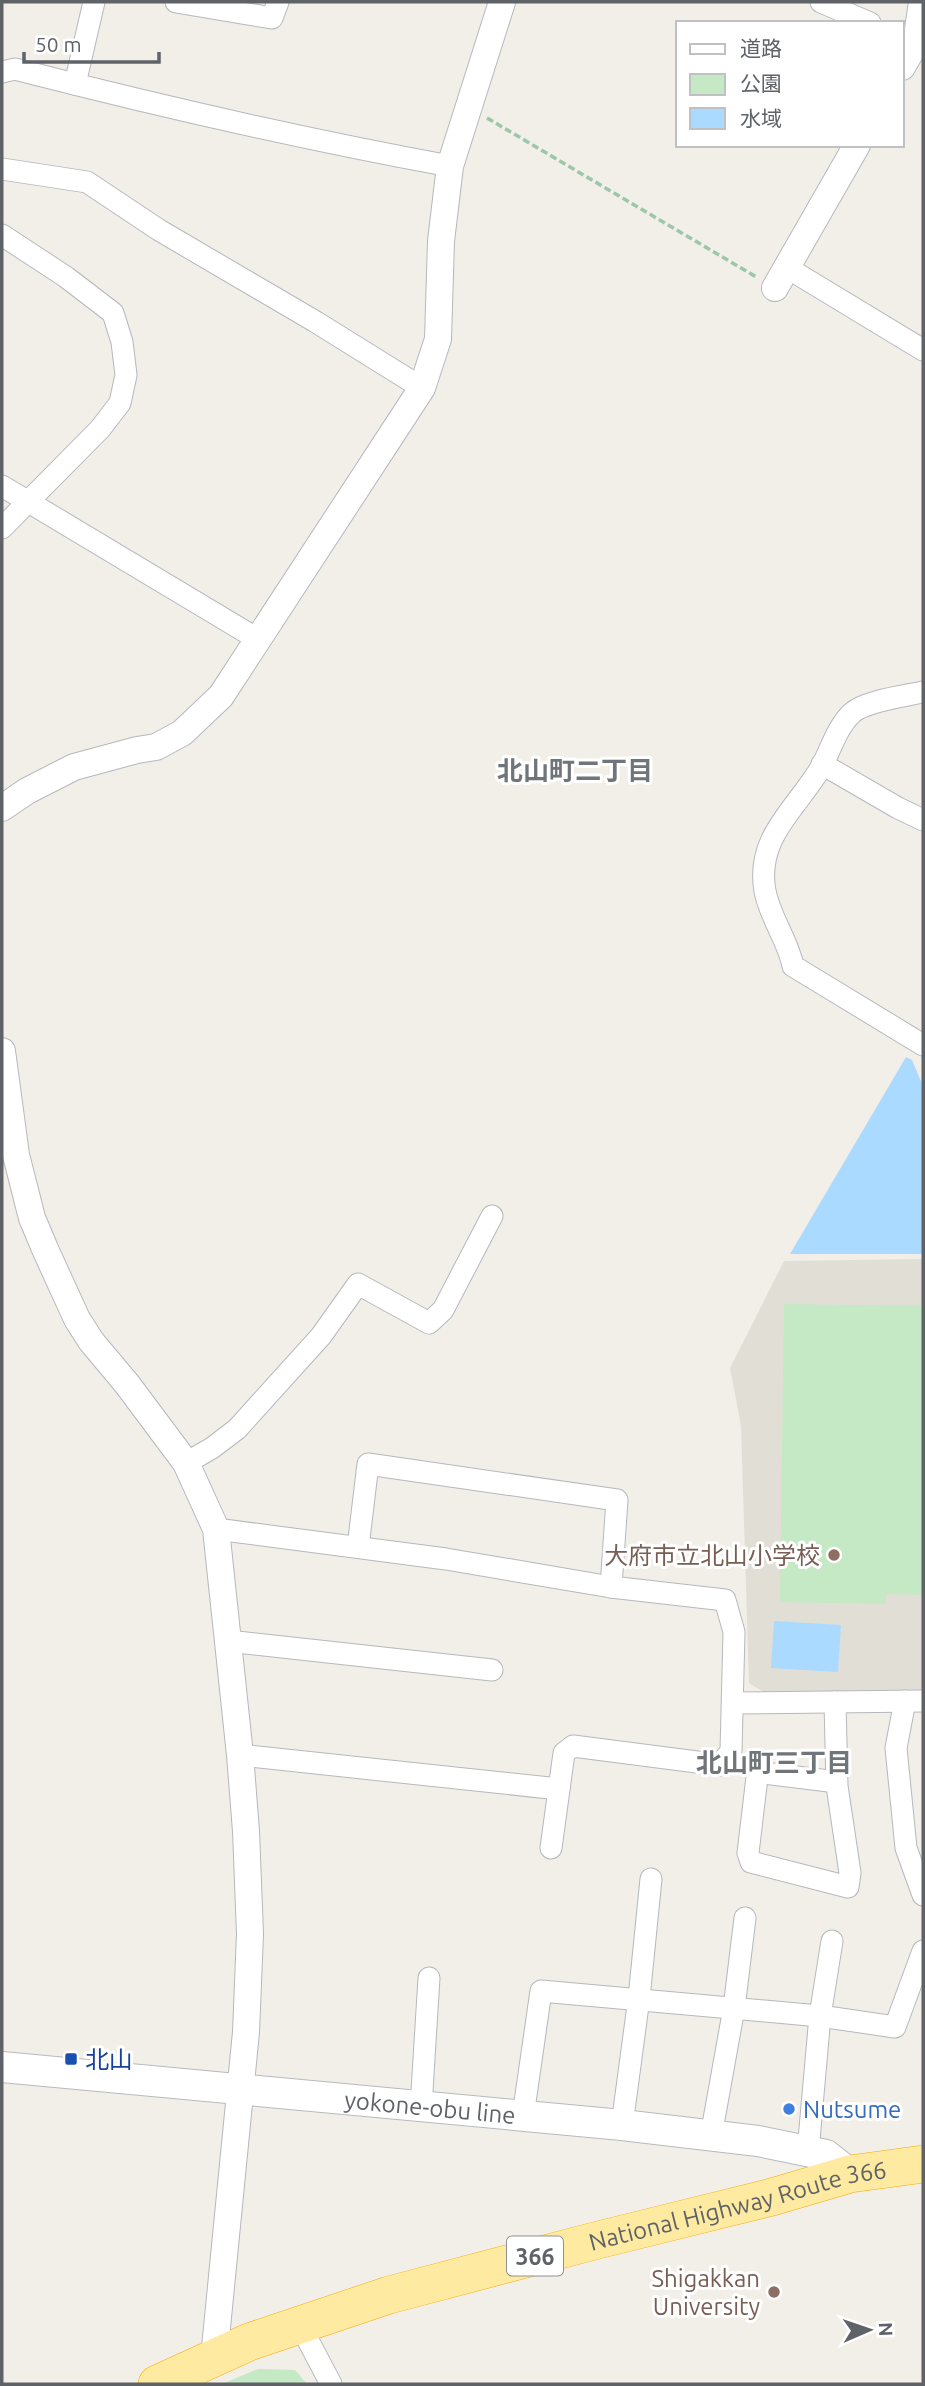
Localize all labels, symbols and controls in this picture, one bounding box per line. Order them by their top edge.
scale bar [24,21,159,65]
legend [676,21,904,147]
text: 50 m [35,32,82,56]
text: 道路 [740,36,782,60]
text: 公園 [740,71,782,95]
text: 水域 [740,106,782,130]
district label: 北山町二丁目 [497,756,653,785]
place label: 大府市立北山小学校 [604,1542,820,1569]
marker: 大府市立北山小学校 [826,1547,842,1563]
district label: 北山町三丁目 [696,1748,852,1777]
place label: 北山 [85,2046,133,2073]
marker: 北山 [63,2051,79,2067]
street label: yokone-obu line [343,2086,517,2128]
place label: Nutsume [803,2096,901,2123]
marker: Nutsume [781,2101,797,2117]
street label: National Highway Route 366 [586,2156,888,2255]
road number: 366 [507,2236,563,2276]
place label: Shigakkan University [651,2265,760,2320]
marker: Shigakkan University [766,2284,782,2300]
north arrow [834,2295,904,2365]
text: N [875,2322,897,2337]

